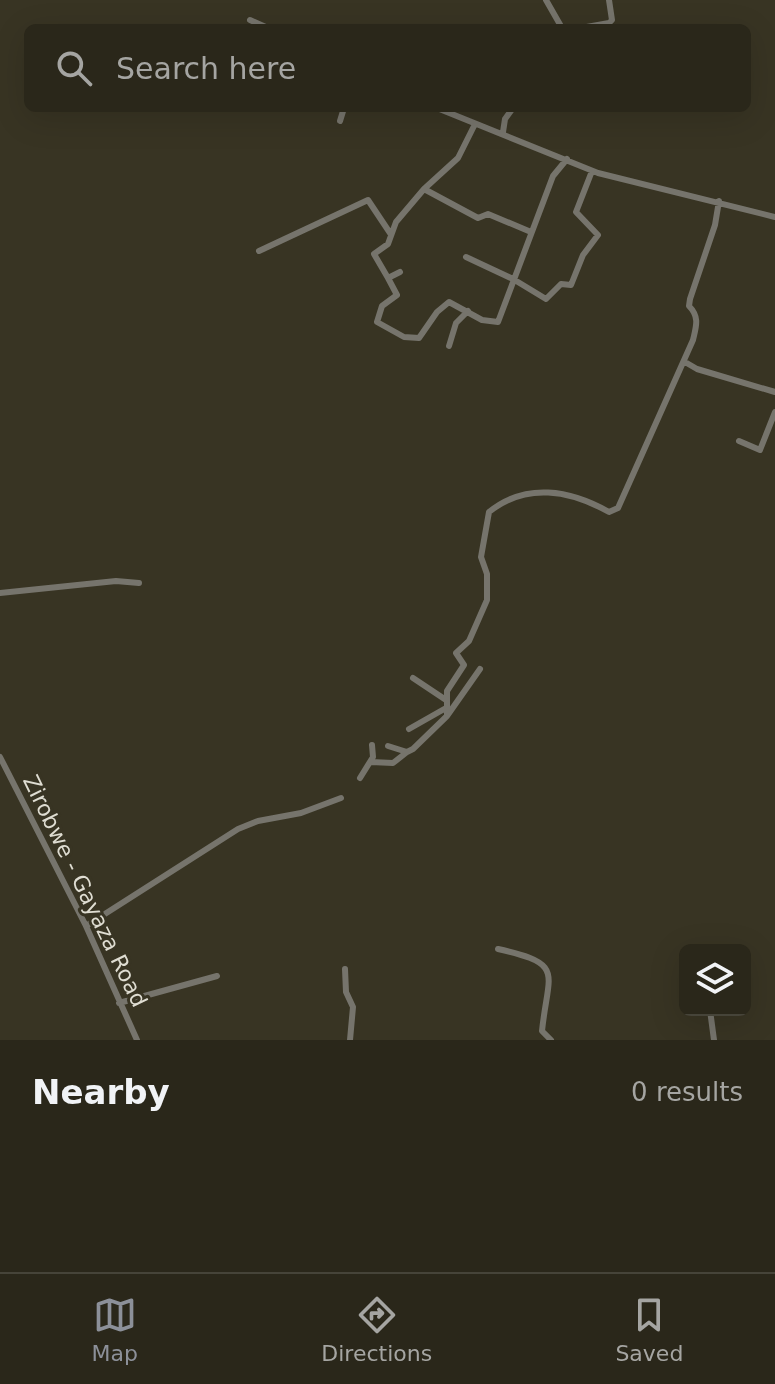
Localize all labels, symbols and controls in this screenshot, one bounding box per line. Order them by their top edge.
search box [24,24,751,112]
icon: search [52,46,96,90]
text: Search here [116,51,296,86]
street label: Zirobwe - Gayaza Road [18,771,152,1011]
map controls [679,944,751,1016]
button: layers [679,944,751,1016]
text: Nearby [32,1072,170,1112]
text: 0 results [631,1077,743,1107]
tab: Map [92,1293,138,1366]
tab: Directions [321,1293,432,1366]
tab: Saved [615,1293,683,1366]

